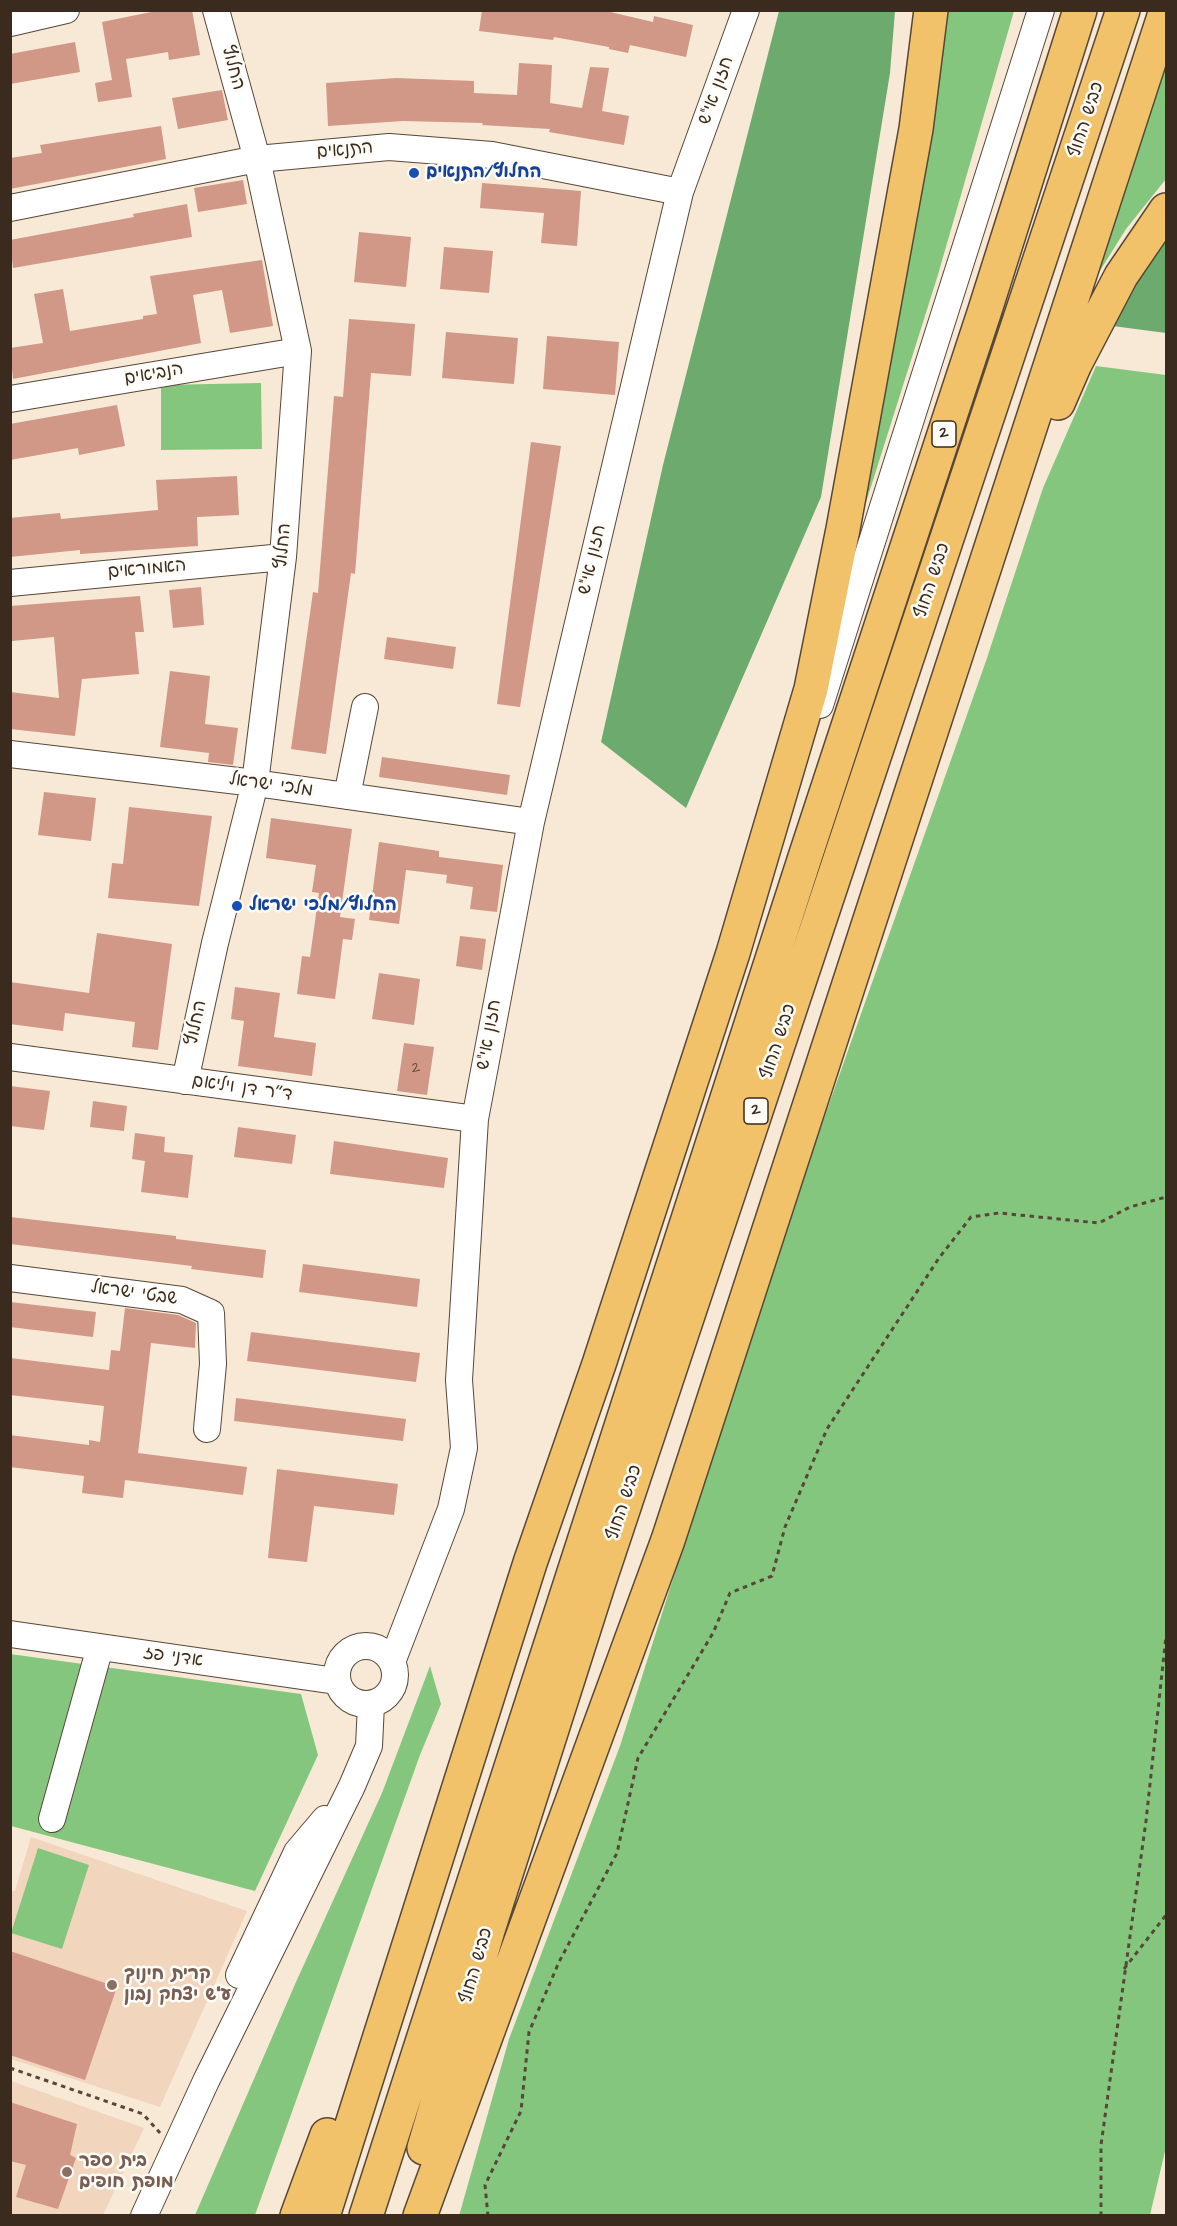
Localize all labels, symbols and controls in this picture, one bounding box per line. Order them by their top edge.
street label: החלוץ [216,43,248,93]
street label: חזון אי"ש [695,54,739,128]
street label: כביש החוף [1065,80,1109,160]
street label: התנאים [316,138,374,164]
place label: החלוץ/התנאים [426,162,541,184]
marker: החלוץ/התנאים [407,166,421,180]
street label: הנביאים [123,359,185,391]
road number: 2 [932,421,956,447]
street label: החלוץ [271,522,297,570]
street label: חזון אי"ש [574,523,612,597]
street label: כביש החוף [911,541,955,621]
street label: האמוראים [107,556,187,584]
street label: מלכי ישראל [228,769,314,803]
place label: החלוץ/מלכי ישראל [249,895,397,917]
marker: החלוץ/מלכי ישראל [230,899,244,913]
street label: החלוץ [182,998,212,1048]
street label: חזון אי"ש [473,998,507,1072]
street label: כביש החוף [757,1002,801,1082]
house number: 2 [412,1060,420,1078]
street label: ד״ר דן ויליאם [190,1071,294,1107]
road number: 2 [744,1098,768,1124]
street label: שבטי ישראל [89,1277,179,1311]
street label: כביש החוף [603,1463,647,1543]
street label: אדני פז [142,1643,204,1673]
street label: כביש החוף [456,1926,498,2006]
place label: קרית חינוך ע"ש יצחק נבון [124,1964,231,2006]
marker: קרית חינוך ע"ש יצחק נבון [105,1978,119,1992]
place label: בית ספר מופת חופים [79,2151,174,2194]
marker: בית ספר מופת חופים [60,2165,74,2179]

